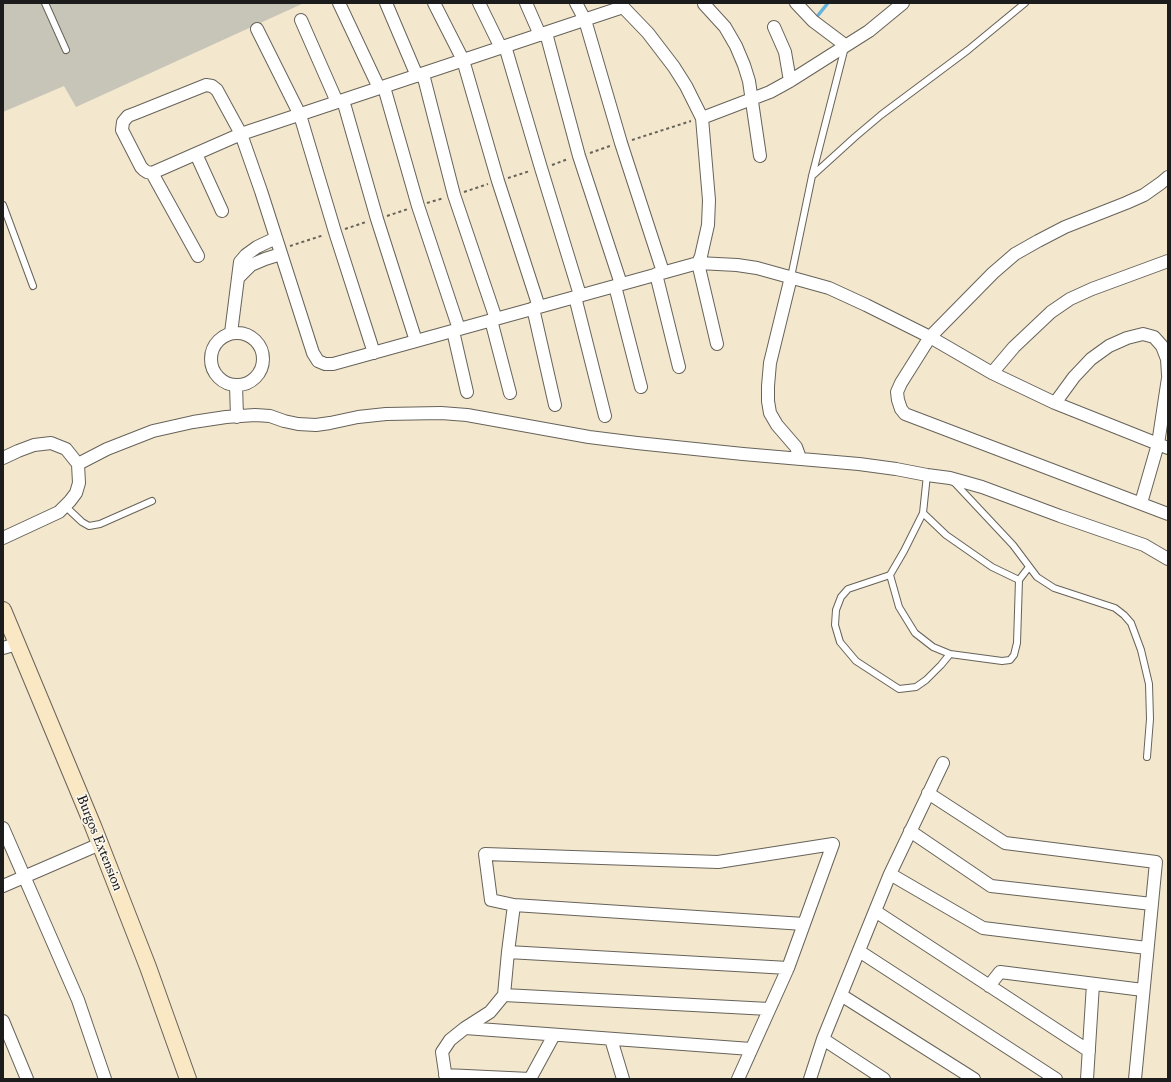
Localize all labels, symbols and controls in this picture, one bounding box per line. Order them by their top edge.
street label: Burgos Extension [72,793,126,893]

